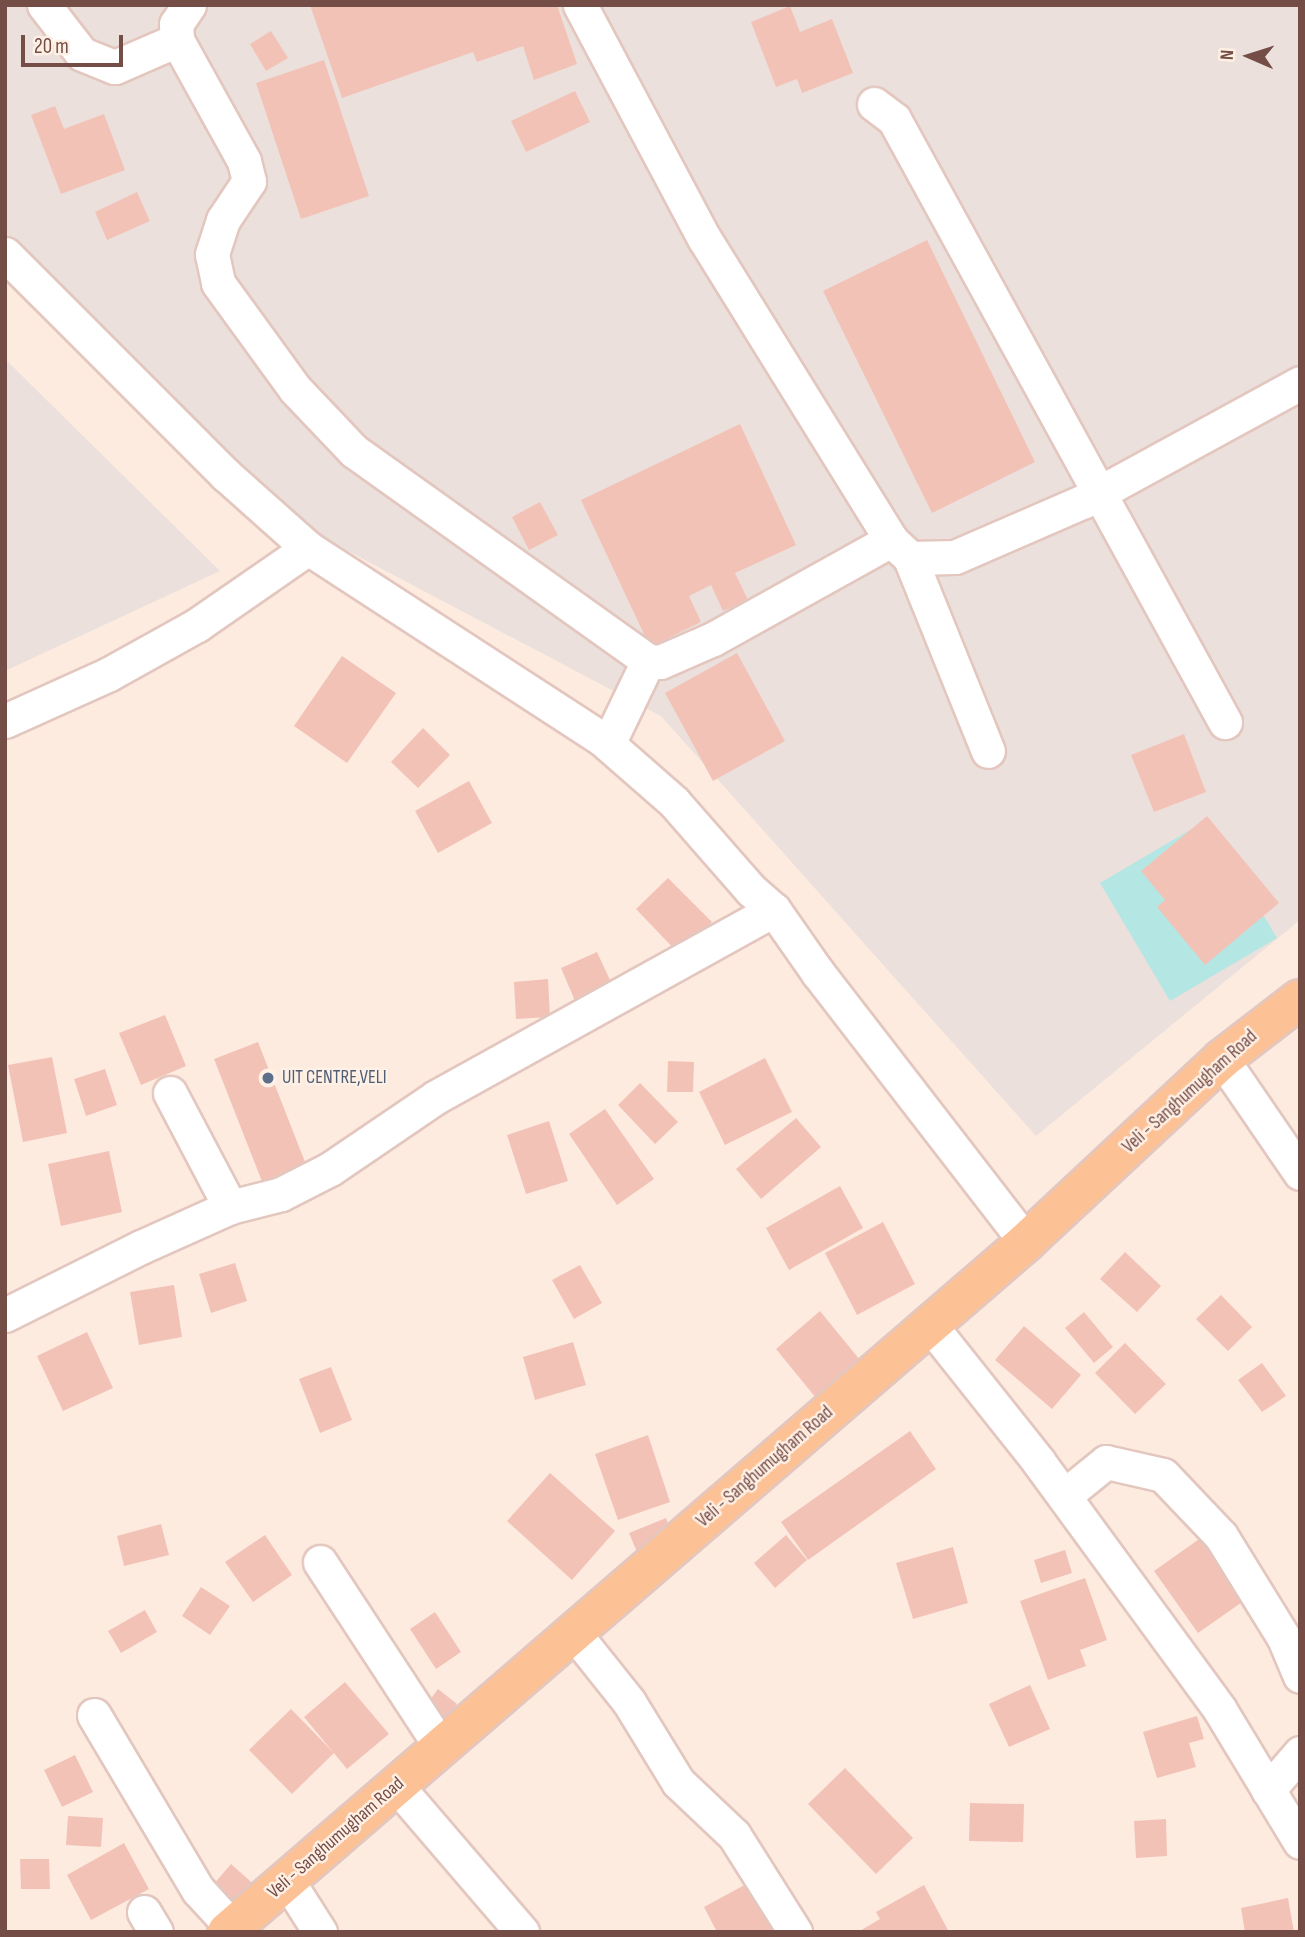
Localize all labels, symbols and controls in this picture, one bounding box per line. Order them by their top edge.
scale bar [24,21,126,65]
north arrow [1214,21,1284,91]
text: 20 m [34,34,69,59]
text: N [1216,49,1239,61]
street label: Veli - Sanghumugham Road [1118,1026,1262,1158]
place label: UIT CENTRE,VELI [282,1067,387,1089]
marker: UIT CENTRE,VELI [260,1070,276,1086]
street label: Veli - Sanghumugham Road [692,1402,838,1532]
street label: Veli - Sanghumugham Road [263,1773,409,1903]

